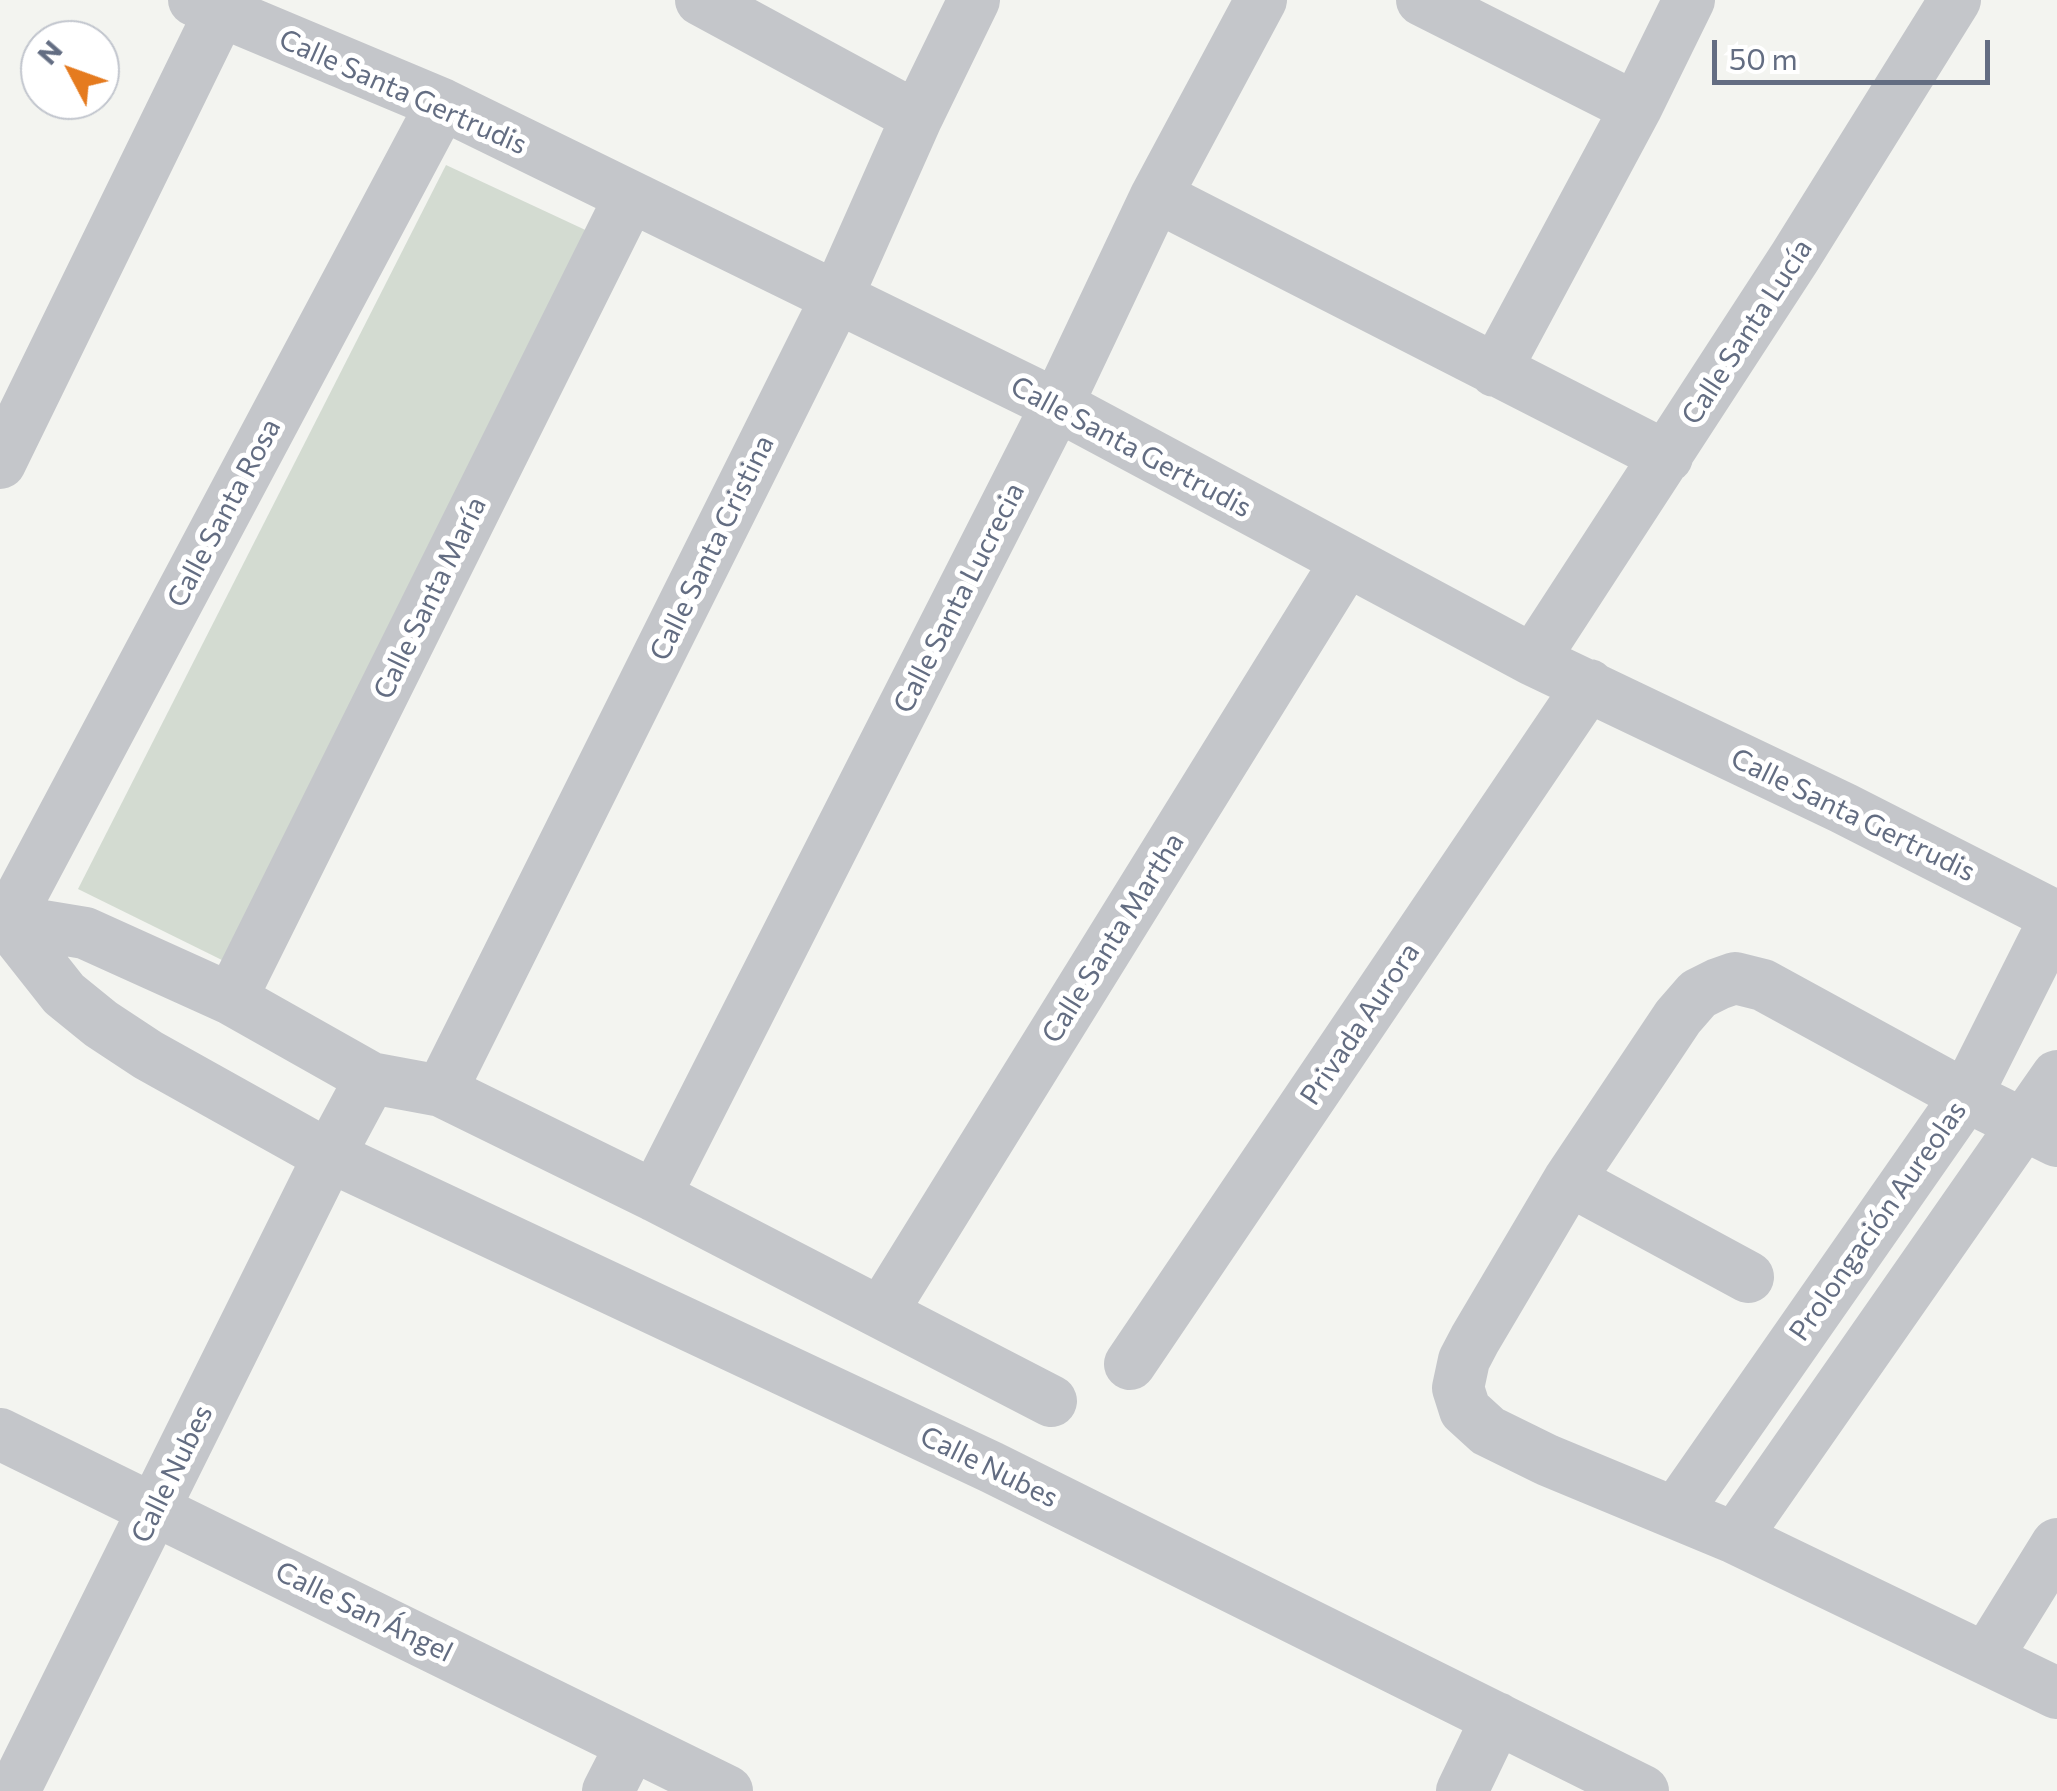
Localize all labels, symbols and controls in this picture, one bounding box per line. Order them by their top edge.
north arrow [20,20,120,120]
scale bar [1717,20,1994,82]
street label: Calle Santa Gertrudis [274,22,532,162]
text: N [29,33,69,71]
text: 50 m [1729,39,1798,76]
street label: Calle Santa Lucía [1675,233,1819,431]
street label: Calle Santa Gertrudis [1005,369,1257,525]
street label: Calle Santa Rosa [160,413,288,613]
street label: Calle Santa Cristina [643,430,781,666]
street label: Calle Santa Lucrecia [886,477,1032,719]
street label: Calle Santa María [366,491,494,705]
street label: Calle Santa Gertrudis [1725,741,1981,889]
street label: Calle Santa Martha [1035,827,1191,1049]
street label: Privada Aurora [1293,936,1427,1112]
street label: Prolongación Aureolas [1782,1095,1974,1347]
street label: Calle Nubes [124,1400,220,1548]
street label: Calle Nubes [915,1419,1063,1515]
street label: Calle San Ángel [270,1555,458,1669]

